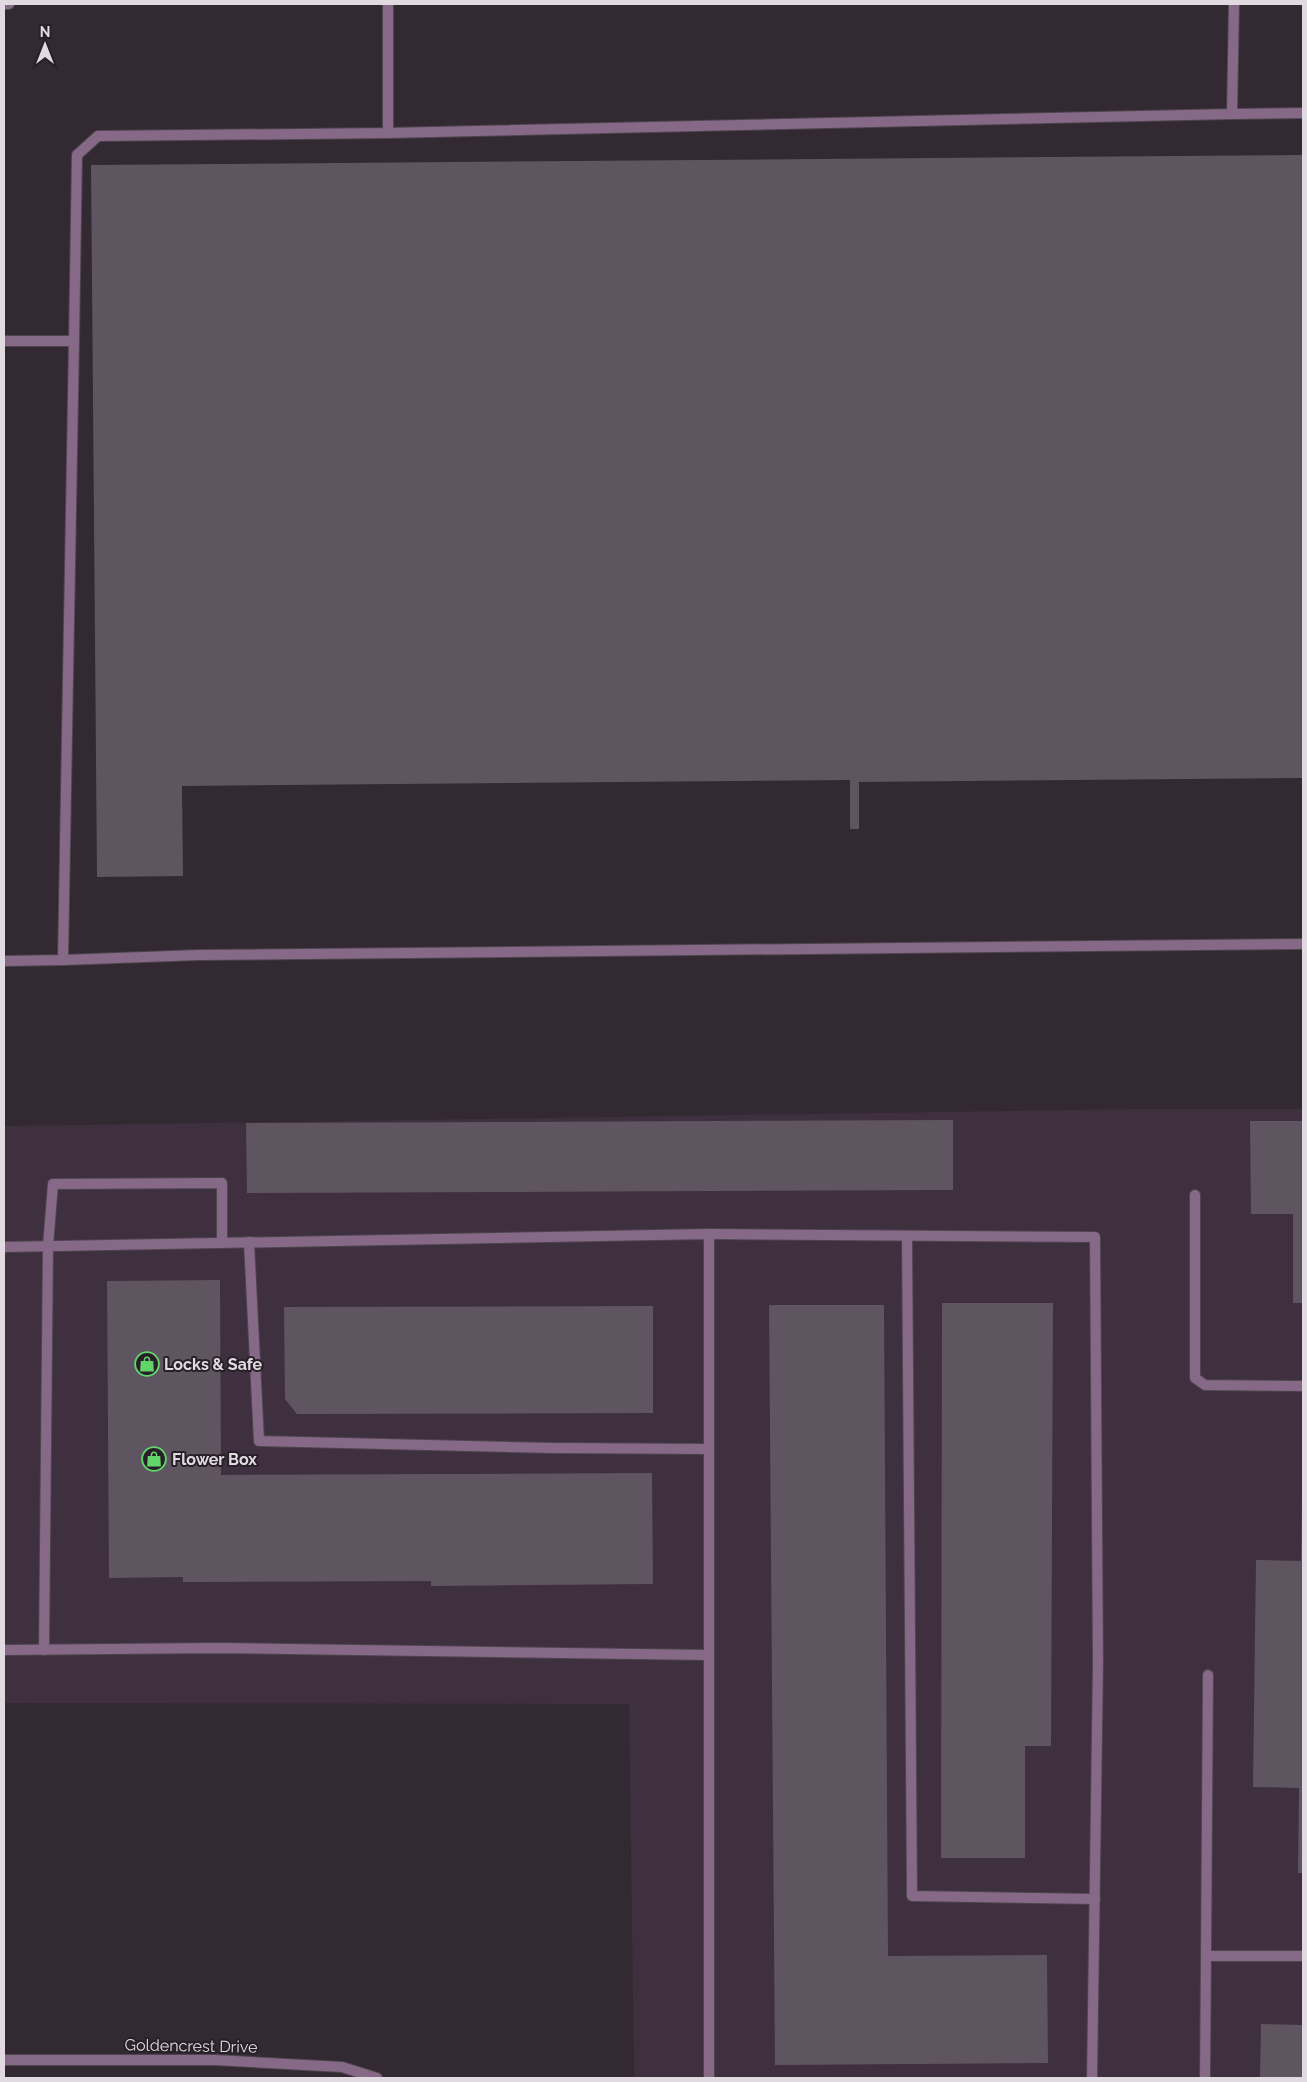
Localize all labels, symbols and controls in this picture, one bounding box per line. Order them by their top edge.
north arrow [20,20,70,70]
text: N [40,24,50,40]
shop icon: Locks & Safe [134,1351,160,1377]
place label: Locks & Safe [164,1355,263,1374]
shop icon: Flower Box [141,1446,167,1472]
place label: Flower Box [172,1450,257,1469]
street label: Goldencrest Drive [124,2035,258,2057]

